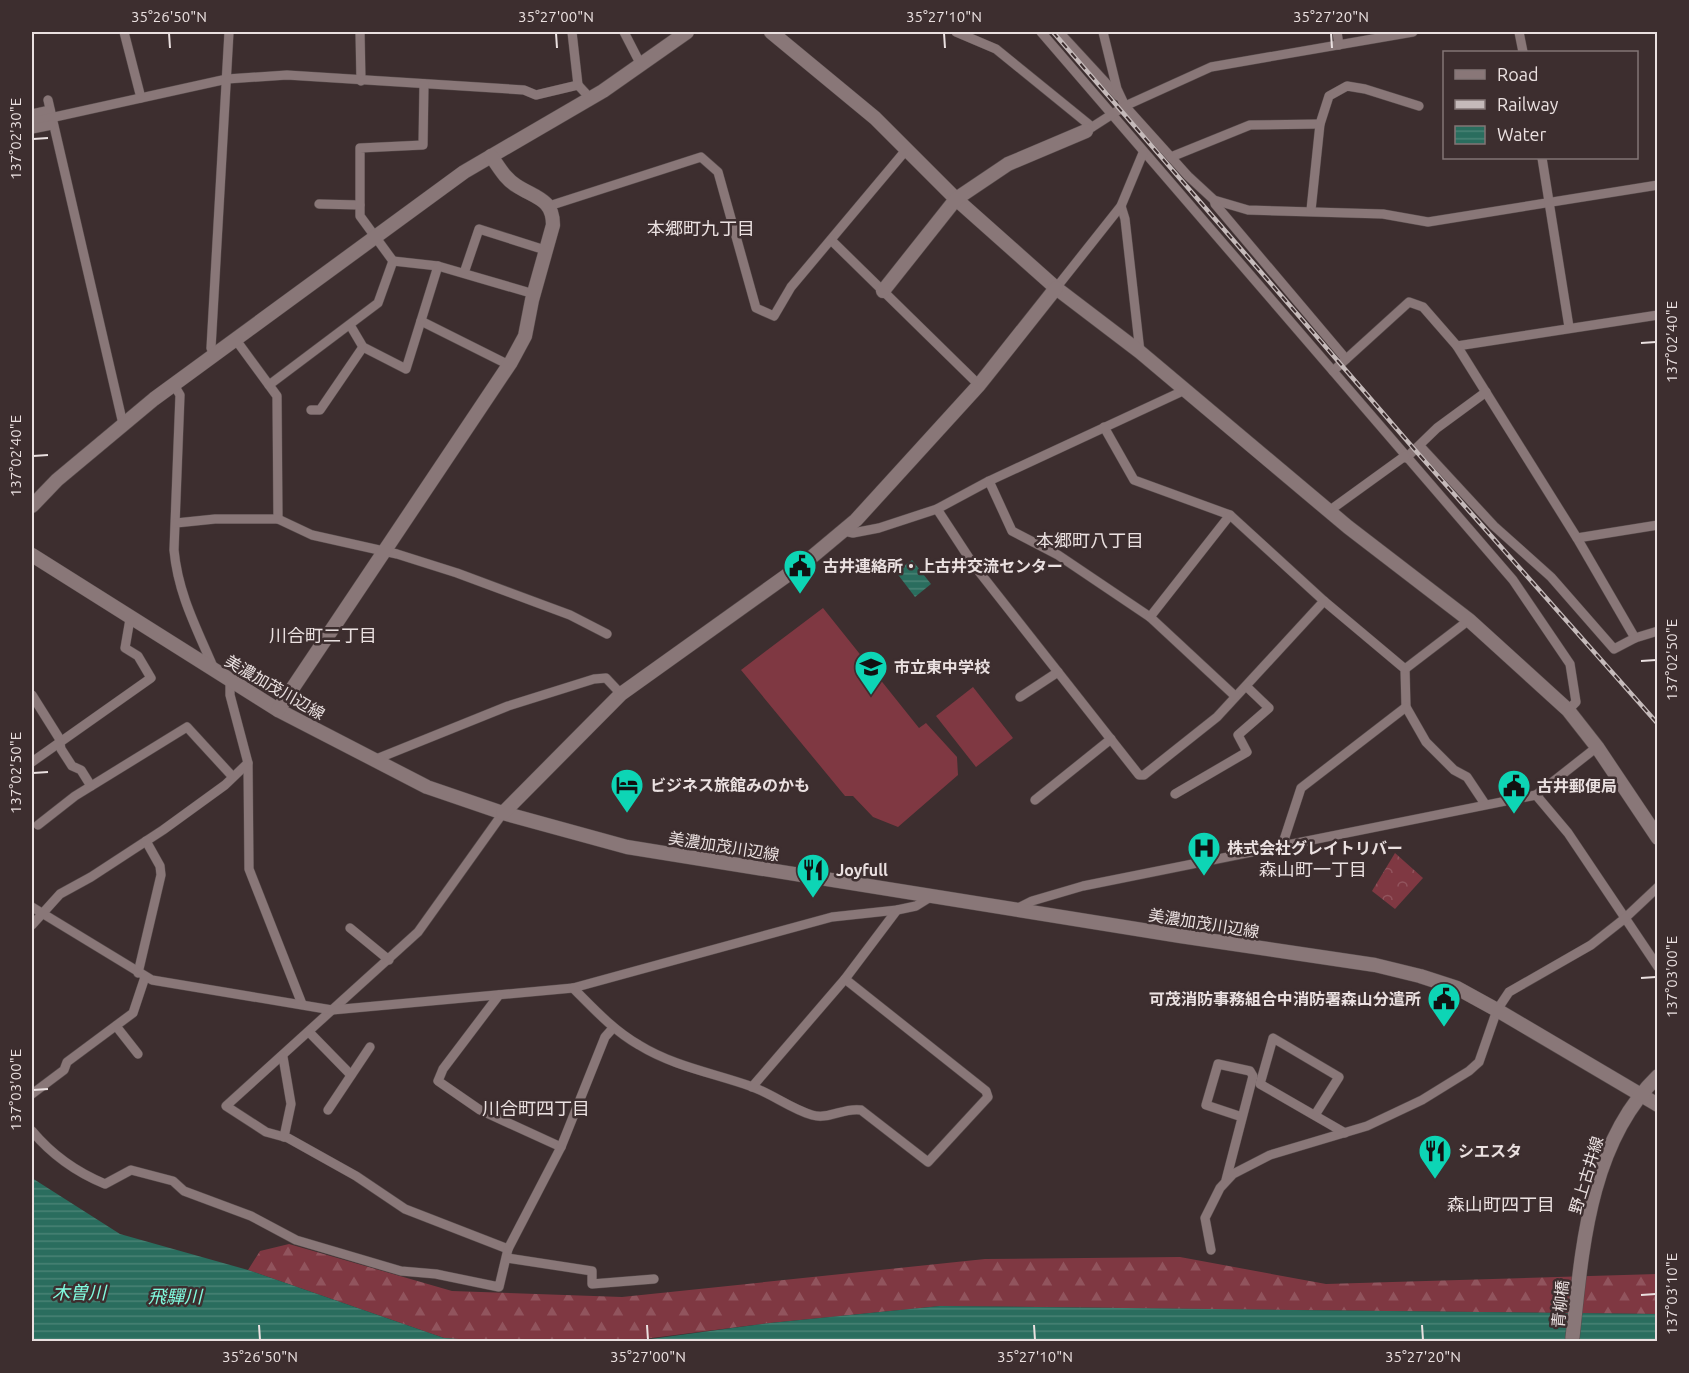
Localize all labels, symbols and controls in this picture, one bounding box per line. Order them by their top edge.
text: 35°26'50"N [131,8,207,25]
text: 35°27'00"N [518,8,594,25]
text: 35°27'10"N [906,8,982,25]
text: 35°27'20"N [1293,8,1369,25]
legend [1443,51,1638,159]
text: Road [1497,64,1539,84]
text: Railway [1497,94,1559,114]
text: 137°02'30"E [7,98,24,180]
text: Water [1497,124,1547,144]
district label: 本郷町九丁目 [647,218,755,238]
text: 137°02'40"E [1663,301,1680,383]
text: 137°02'40"E [7,415,24,497]
district label: 本郷町八丁目 [1036,530,1144,550]
public building icon: 古井連絡所・上古井交流センター [782,548,818,595]
place label: 古井連絡所・上古井交流センター [823,557,1063,575]
text: 137°02'50"E [1663,619,1680,701]
district label: 川合町二丁目 [269,625,377,645]
school or university icon: 市立東中学校 [853,649,889,696]
street label: 美濃加茂川辺線 [222,651,328,723]
place label: 市立東中学校 [894,658,990,676]
text: 137°02'50"E [7,732,24,814]
hotel icon: ビジネス旅館みのかも [609,767,645,814]
public building icon: 古井郵便局 [1496,768,1532,815]
place label: ビジネス旅館みのかも [650,776,810,794]
place label: 古井郵便局 [1537,777,1617,795]
street label: 美濃加茂川辺線 [667,828,781,864]
hospital icon: 株式会社グレイトリバー [1186,830,1222,877]
place label: 株式会社グレイトリバー [1227,839,1403,857]
restaurant icon: Joyfull [795,852,831,899]
district label: 森山町一丁目 [1259,859,1367,879]
place label: Joyfull [836,861,888,879]
street label: 美濃加茂川辺線 [1147,905,1261,941]
text: 137°03'00"E [1663,936,1680,1018]
public building icon: 可茂消防事務組合中消防署森山分遣所 [1426,981,1462,1028]
place label: 可茂消防事務組合中消防署森山分遣所 [1149,990,1421,1008]
text: 137°03'00"E [7,1049,24,1131]
district label: 川合町四丁目 [482,1098,590,1118]
restaurant icon: シエスタ [1417,1133,1453,1180]
street label: 野上古井線 [1566,1134,1606,1216]
place label: シエスタ [1458,1142,1522,1160]
district label: 森山町四丁目 [1447,1194,1555,1214]
text: 137°03'10"E [1663,1253,1680,1335]
street label: 青柳橋 [1549,1279,1571,1329]
water label: 木曽川 [52,1282,108,1302]
water label: 飛驒川 [148,1286,204,1306]
text: 35°26'50"N [222,1348,298,1365]
text: 35°27'00"N [610,1348,686,1365]
text: 35°27'10"N [997,1348,1073,1365]
text: 35°27'20"N [1385,1348,1461,1365]

